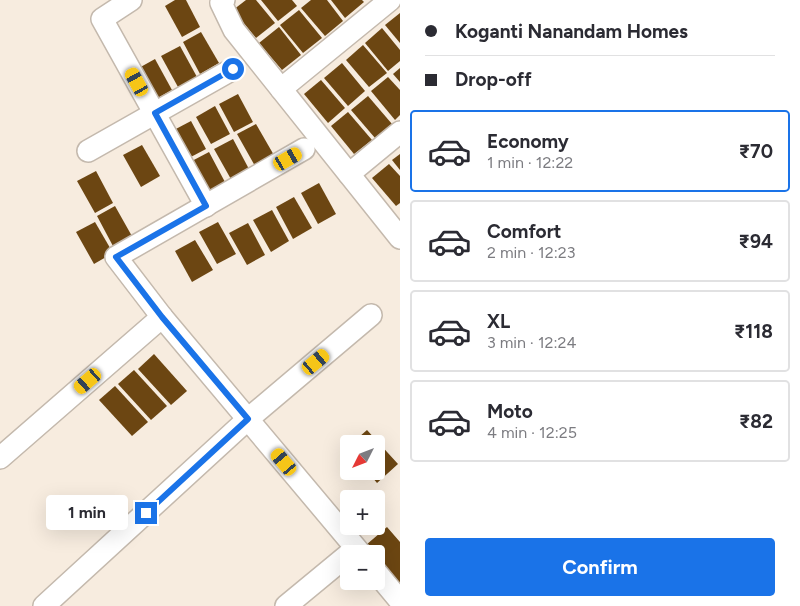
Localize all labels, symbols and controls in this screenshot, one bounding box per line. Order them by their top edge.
text: Koganti Nanandam Homes [455,20,688,43]
route start [222,58,244,80]
car [123,65,150,99]
text: Drop-off [455,68,532,91]
icon: car [427,129,472,174]
text: Economy [487,130,569,153]
text: ₹70 [739,140,773,163]
car [271,145,304,173]
text: 1 min · 12:22 [487,153,573,172]
icon: car [427,219,472,264]
text: Comfort [487,220,562,243]
text: ₹94 [739,230,773,253]
text: 2 min · 12:23 [487,243,575,262]
icon: car [427,309,472,354]
text: XL [487,310,510,333]
text: ₹118 [734,320,773,343]
text: 3 min · 12:24 [487,333,576,352]
car [299,347,332,377]
car [71,365,104,397]
icon: car [427,399,472,444]
text: Moto [487,400,533,423]
text: ₹82 [739,410,773,433]
text: 4 min · 12:25 [487,423,577,442]
north arrow [340,435,385,480]
map controls [340,435,385,590]
car [268,446,299,478]
button: + [340,490,385,535]
callout: 1 min [46,496,128,530]
route end [135,502,157,524]
text: 1 min [68,503,106,522]
button: Confirm [425,538,775,596]
button: − [340,545,385,590]

